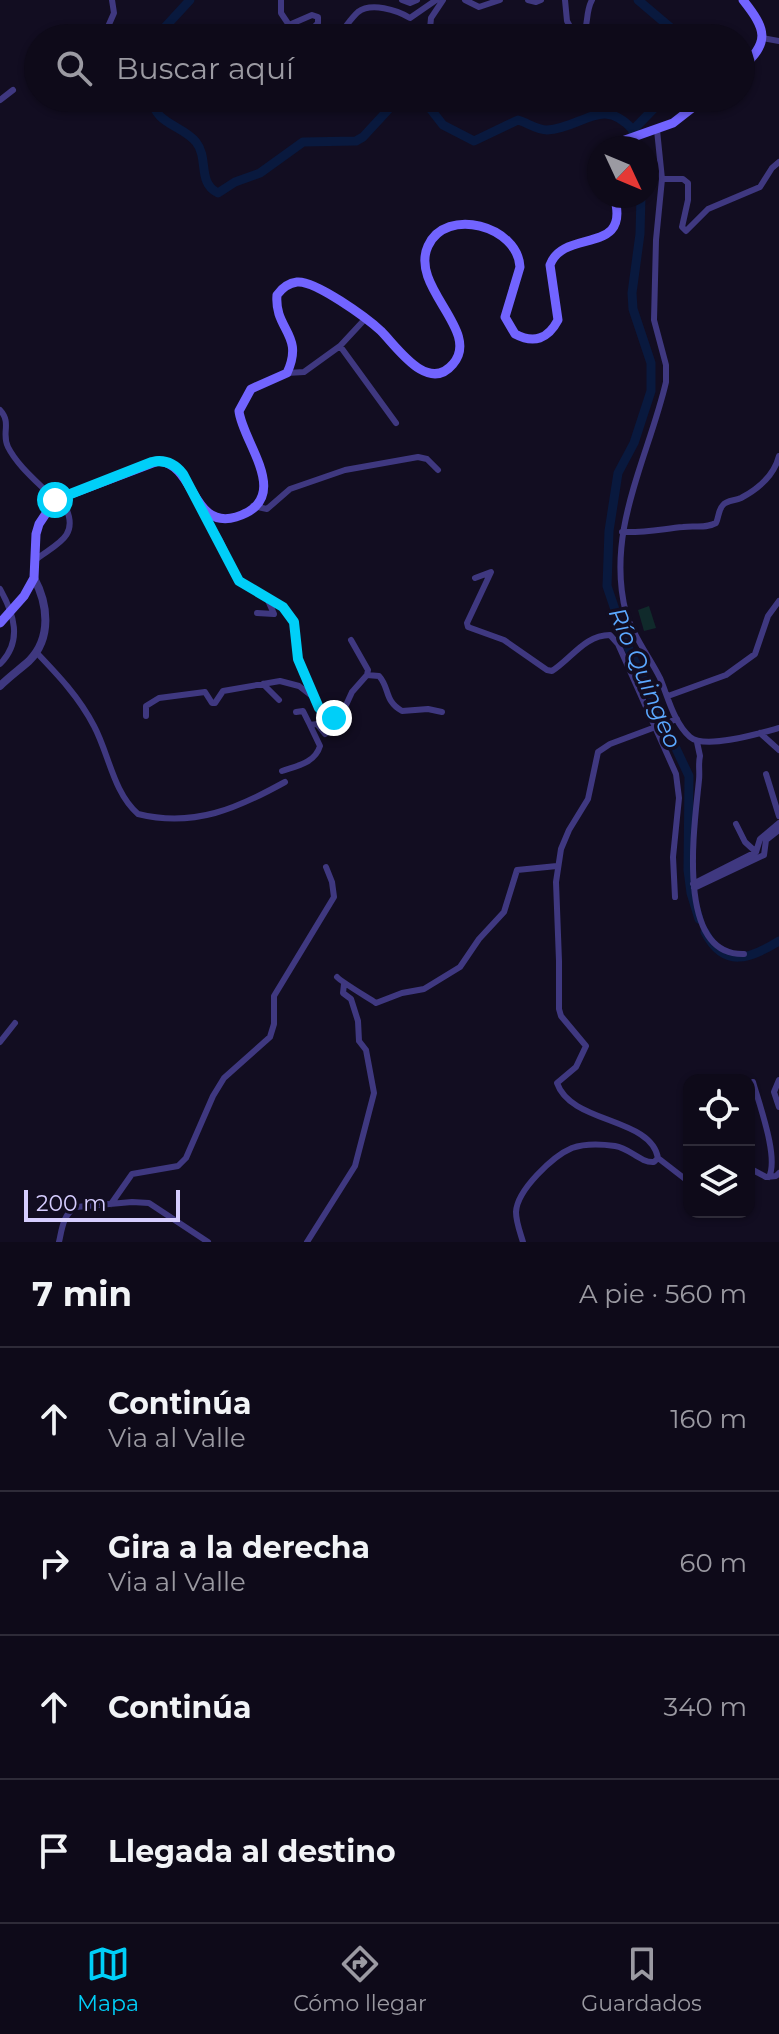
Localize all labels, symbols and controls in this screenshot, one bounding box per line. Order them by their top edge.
search box [24,24,755,112]
icon: search [52,46,96,90]
text: Buscar aquí [116,50,294,87]
north arrow [587,136,659,208]
route start [37,482,73,518]
water label: Río Quingeo [603,603,688,753]
route end [316,700,352,736]
map controls [683,1074,755,1218]
button: locate [683,1074,755,1146]
button: layers [683,1146,755,1218]
scale bar [24,1186,180,1222]
text: 200 m [36,1190,107,1217]
text: 7 min [32,1273,132,1315]
text: A pie · 560 m [579,1278,747,1310]
text: Continúa [108,1385,251,1422]
icon: ahead [32,1397,76,1441]
text: 160 m [670,1403,747,1435]
text: Via al Valle [108,1422,246,1454]
text: Gira a la derecha [108,1529,370,1566]
icon: right [32,1541,76,1585]
text: 60 m [680,1547,747,1579]
text: Via al Valle [108,1566,246,1598]
icon: ahead [32,1685,76,1729]
text: Continúa [108,1689,251,1726]
text: 340 m [664,1691,747,1723]
icon: arrive [32,1829,76,1873]
text: Llegada al destino [108,1833,396,1870]
tab: Mapa [77,1942,139,2017]
tab: Cómo llegar [293,1942,427,2017]
tab: Guardados [581,1942,702,2017]

